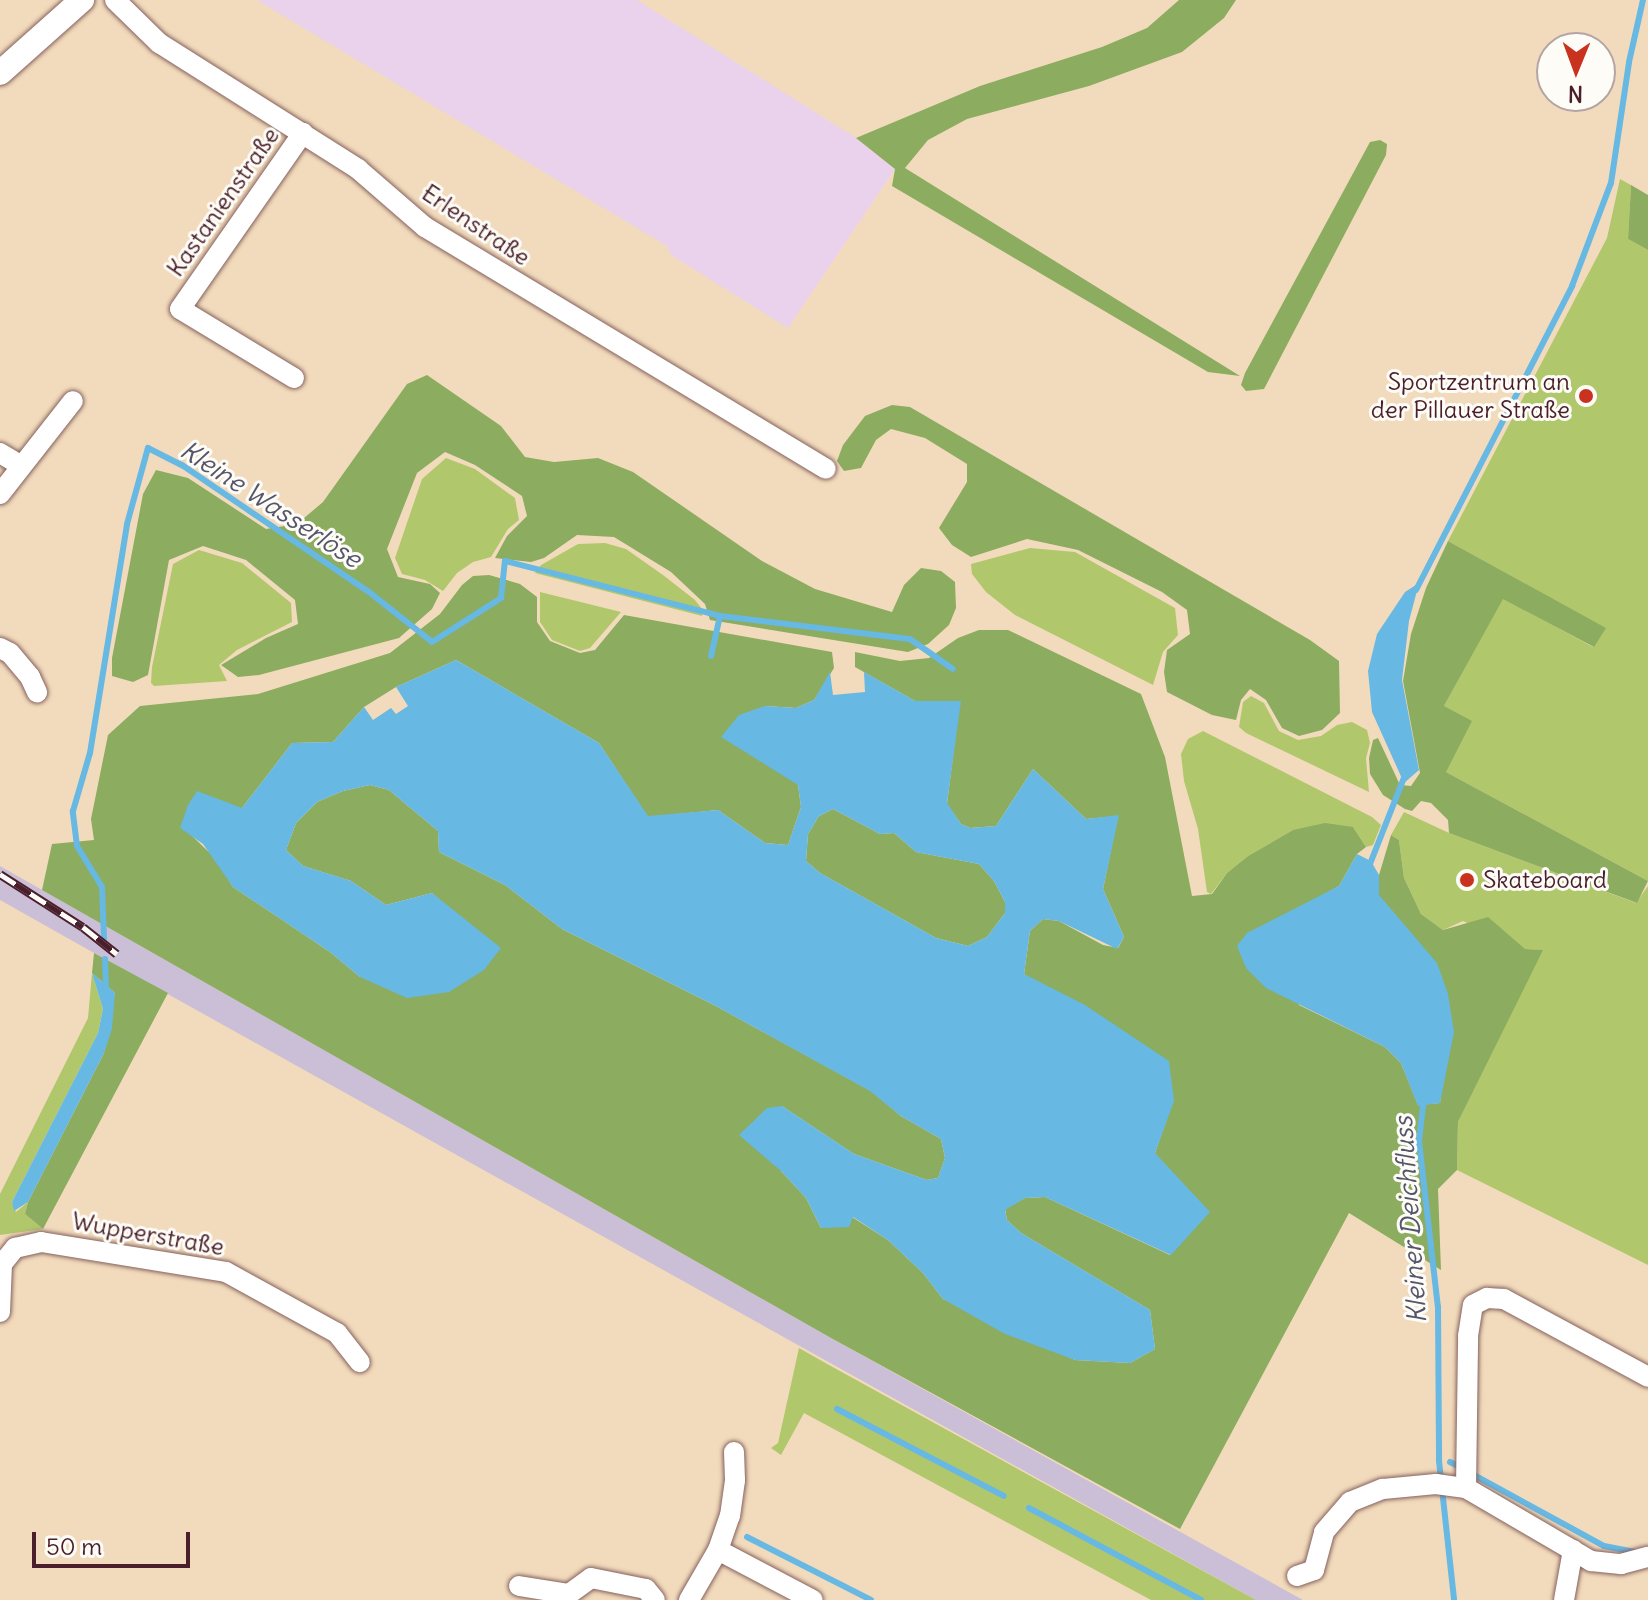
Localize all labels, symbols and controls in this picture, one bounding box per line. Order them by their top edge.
north arrow [1536,32,1616,112]
text: N [1568,80,1583,108]
street label: Kastanienstraße [161,122,285,282]
street label: Erlenstraße [416,178,536,272]
place label: Sportzentrum an der Pillauer Straße [1371,368,1570,424]
marker: Sportzentrum an der Pillauer Straße [1577,387,1595,405]
water label: Kleine Wasserlöse [175,434,367,574]
place label: Skateboard [1483,866,1607,894]
marker: Skateboard [1458,871,1476,889]
water label: Kleiner Deichfluss [1387,1116,1433,1324]
street label: Wupperstraße [70,1206,226,1262]
scale bar [36,1516,194,1566]
text: 50 m [46,1531,102,1561]

